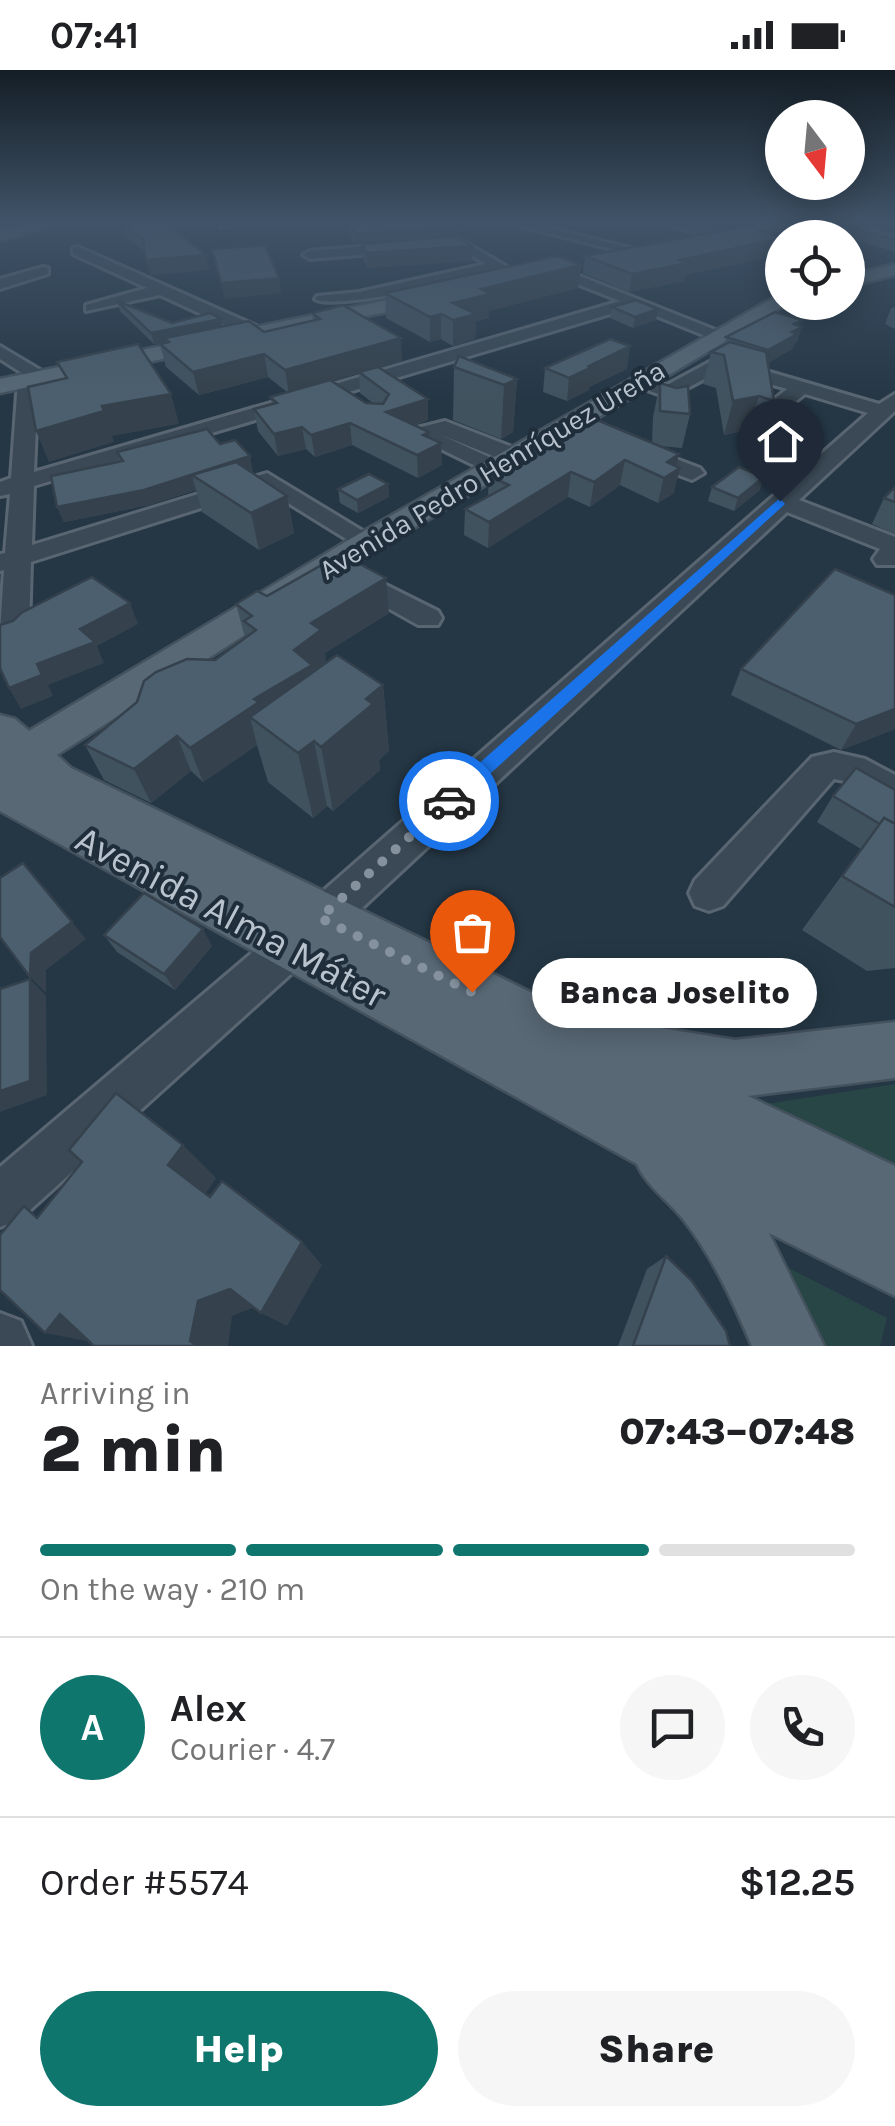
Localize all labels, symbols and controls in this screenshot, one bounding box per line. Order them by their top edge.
text: 07:41 [50,13,139,58]
north arrow [765,100,865,200]
map controls [765,100,865,320]
button: locate [765,220,865,320]
street label: Avenida Pedro Henríquez Ureña [313,353,671,587]
pin [738,399,823,502]
icon: home [753,414,808,469]
courier [399,751,499,851]
icon: car [422,774,477,829]
street label: Avenida Alma Máter [68,816,394,1018]
pin [430,890,515,993]
icon: bag [445,905,500,960]
callout: Banca Joselito [532,957,817,1027]
text: Banca Joselito [559,974,790,1011]
text: Arriving in [40,1375,191,1412]
text: 07:43–07:48 [619,1409,855,1454]
text: 2 min [40,1411,226,1487]
text: On the way · 210 m [40,1571,305,1608]
button: chat [620,1675,725,1780]
button: phone [750,1675,855,1780]
text: Alex [170,1686,247,1731]
text: A [81,1705,104,1750]
text: Courier · 4.7 [170,1731,335,1768]
text: Order #5574 [40,1860,249,1905]
text: $12.25 [739,1860,855,1905]
button: Help [40,1991,438,2106]
button: Share [458,1991,855,2106]

